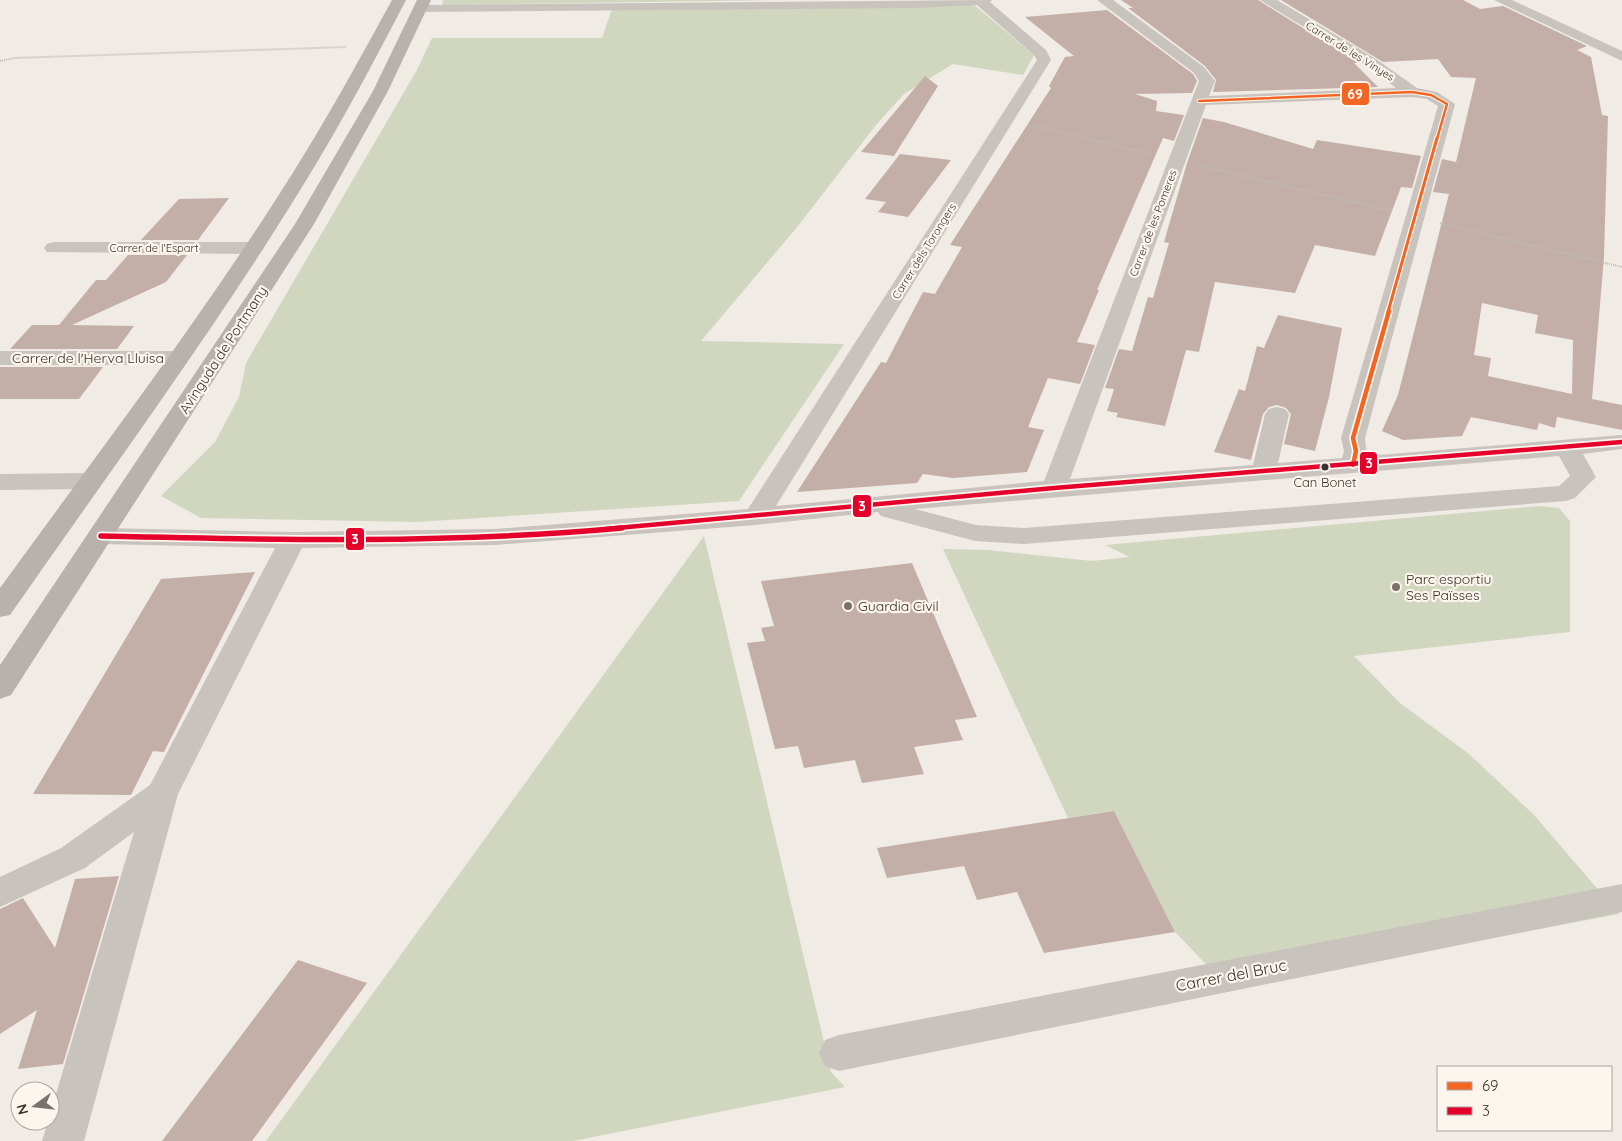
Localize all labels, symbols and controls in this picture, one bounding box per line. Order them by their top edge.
street label: Carrer de les Vinyes [1303,18,1397,84]
line badge: 69 [1341,82,1370,106]
text: 69 [1347,85,1363,103]
street label: Carrer de les Pomeres [1126,168,1180,278]
street label: Carrer dels Torongers [889,201,959,301]
street label: Carrer de l'Espart [110,241,199,255]
street label: Avinguda de Portmany [175,283,271,417]
street label: Carrer de l'Herva Lluisa [12,349,164,367]
line badge: 3 [1359,451,1378,475]
text: 3 [1365,454,1373,472]
marker: Can Bonet [1320,462,1330,472]
place label: Can Bonet [1294,474,1357,490]
line badge: 3 [852,494,872,518]
text: 3 [858,497,866,515]
line badge: 3 [345,527,365,551]
text: 3 [351,530,359,548]
place label: Parc esportiu Ses Païsses [1406,570,1491,604]
marker: Parc esportiu Ses Païsses [1390,581,1402,593]
place label: Guardia Civil [858,597,939,615]
marker: Guardia Civil [842,600,854,612]
street label: Carrer del Bruc [1174,954,1288,996]
legend [1437,1066,1612,1131]
text: 69 [1482,1076,1498,1095]
north arrow [10,1081,60,1131]
text: 3 [1482,1101,1490,1120]
text: N [12,1102,32,1117]

